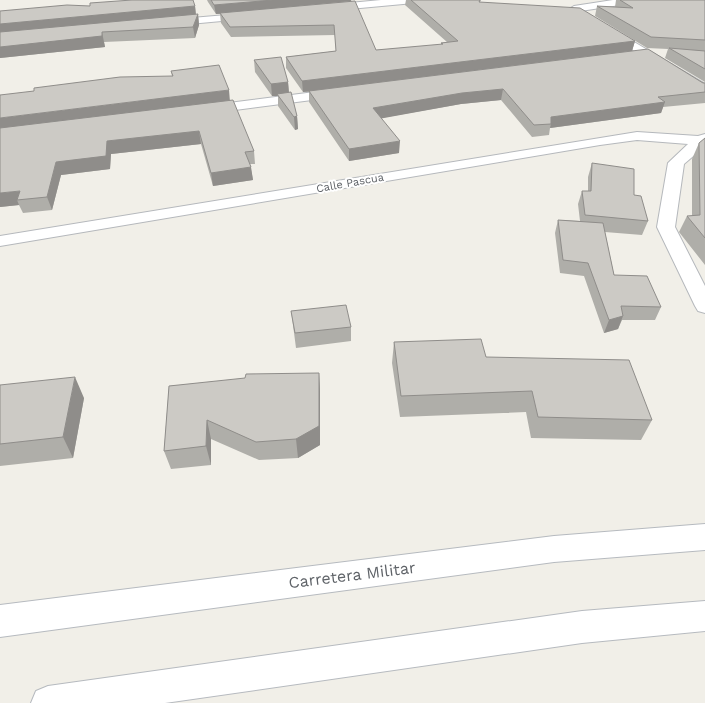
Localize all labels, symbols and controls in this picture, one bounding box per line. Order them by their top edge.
street label: Calle Pascua [315,171,385,195]
street label: Carretera Militar [288,558,417,592]

